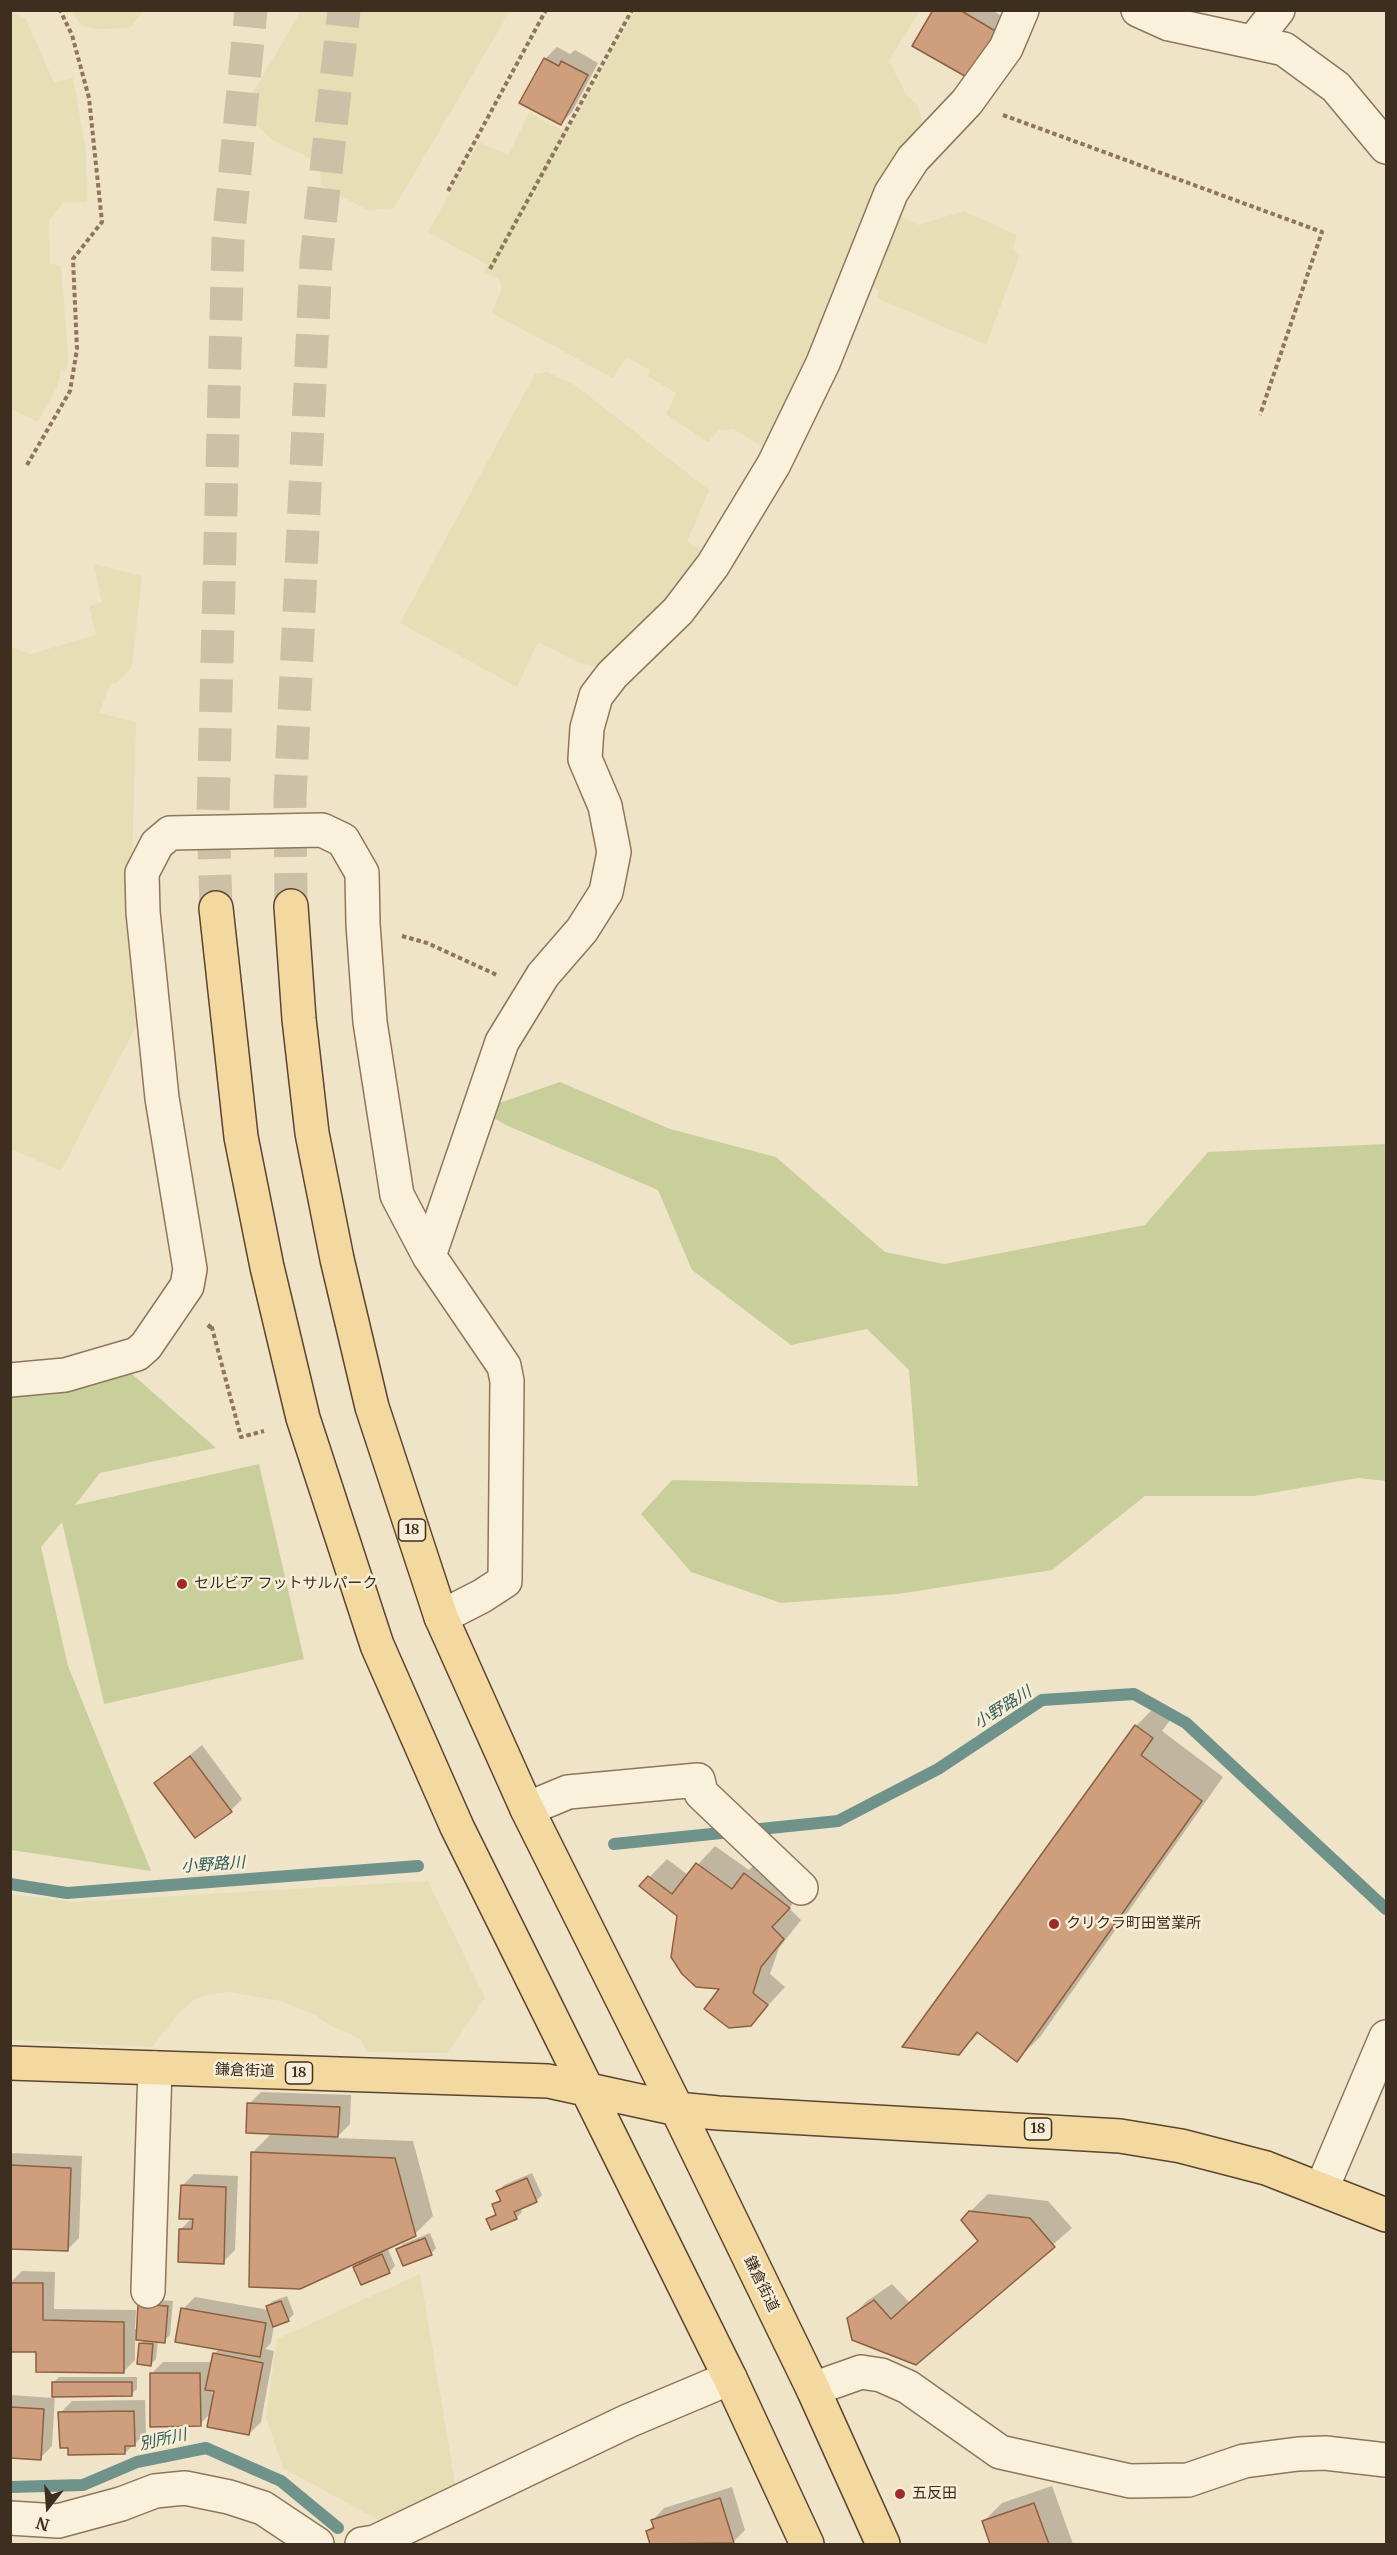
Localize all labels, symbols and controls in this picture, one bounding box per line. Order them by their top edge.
road number: 18 [398,1519,426,1541]
place label: セルビア フットサルパーク [194,1575,378,1593]
marker: セルビア フットサルパーク [175,1577,189,1591]
water label: 小野路川 [971,1683,1035,1733]
water label: 小野路川 [180,1853,246,1877]
place label: クリクラ町田営業所 [1066,1915,1201,1933]
marker: クリクラ町田営業所 [1047,1917,1061,1931]
street label: 鎌倉街道 [215,2061,275,2081]
road number: 18 [286,2062,312,2084]
road number: 18 [1024,2118,1052,2140]
street label: 鎌倉街道 [740,2253,782,2315]
water label: 別所川 [138,2426,188,2454]
north arrow [18,2477,78,2537]
place label: 五反田 [912,2485,957,2503]
marker: 五反田 [893,2487,907,2501]
text: N [34,2513,52,2536]

